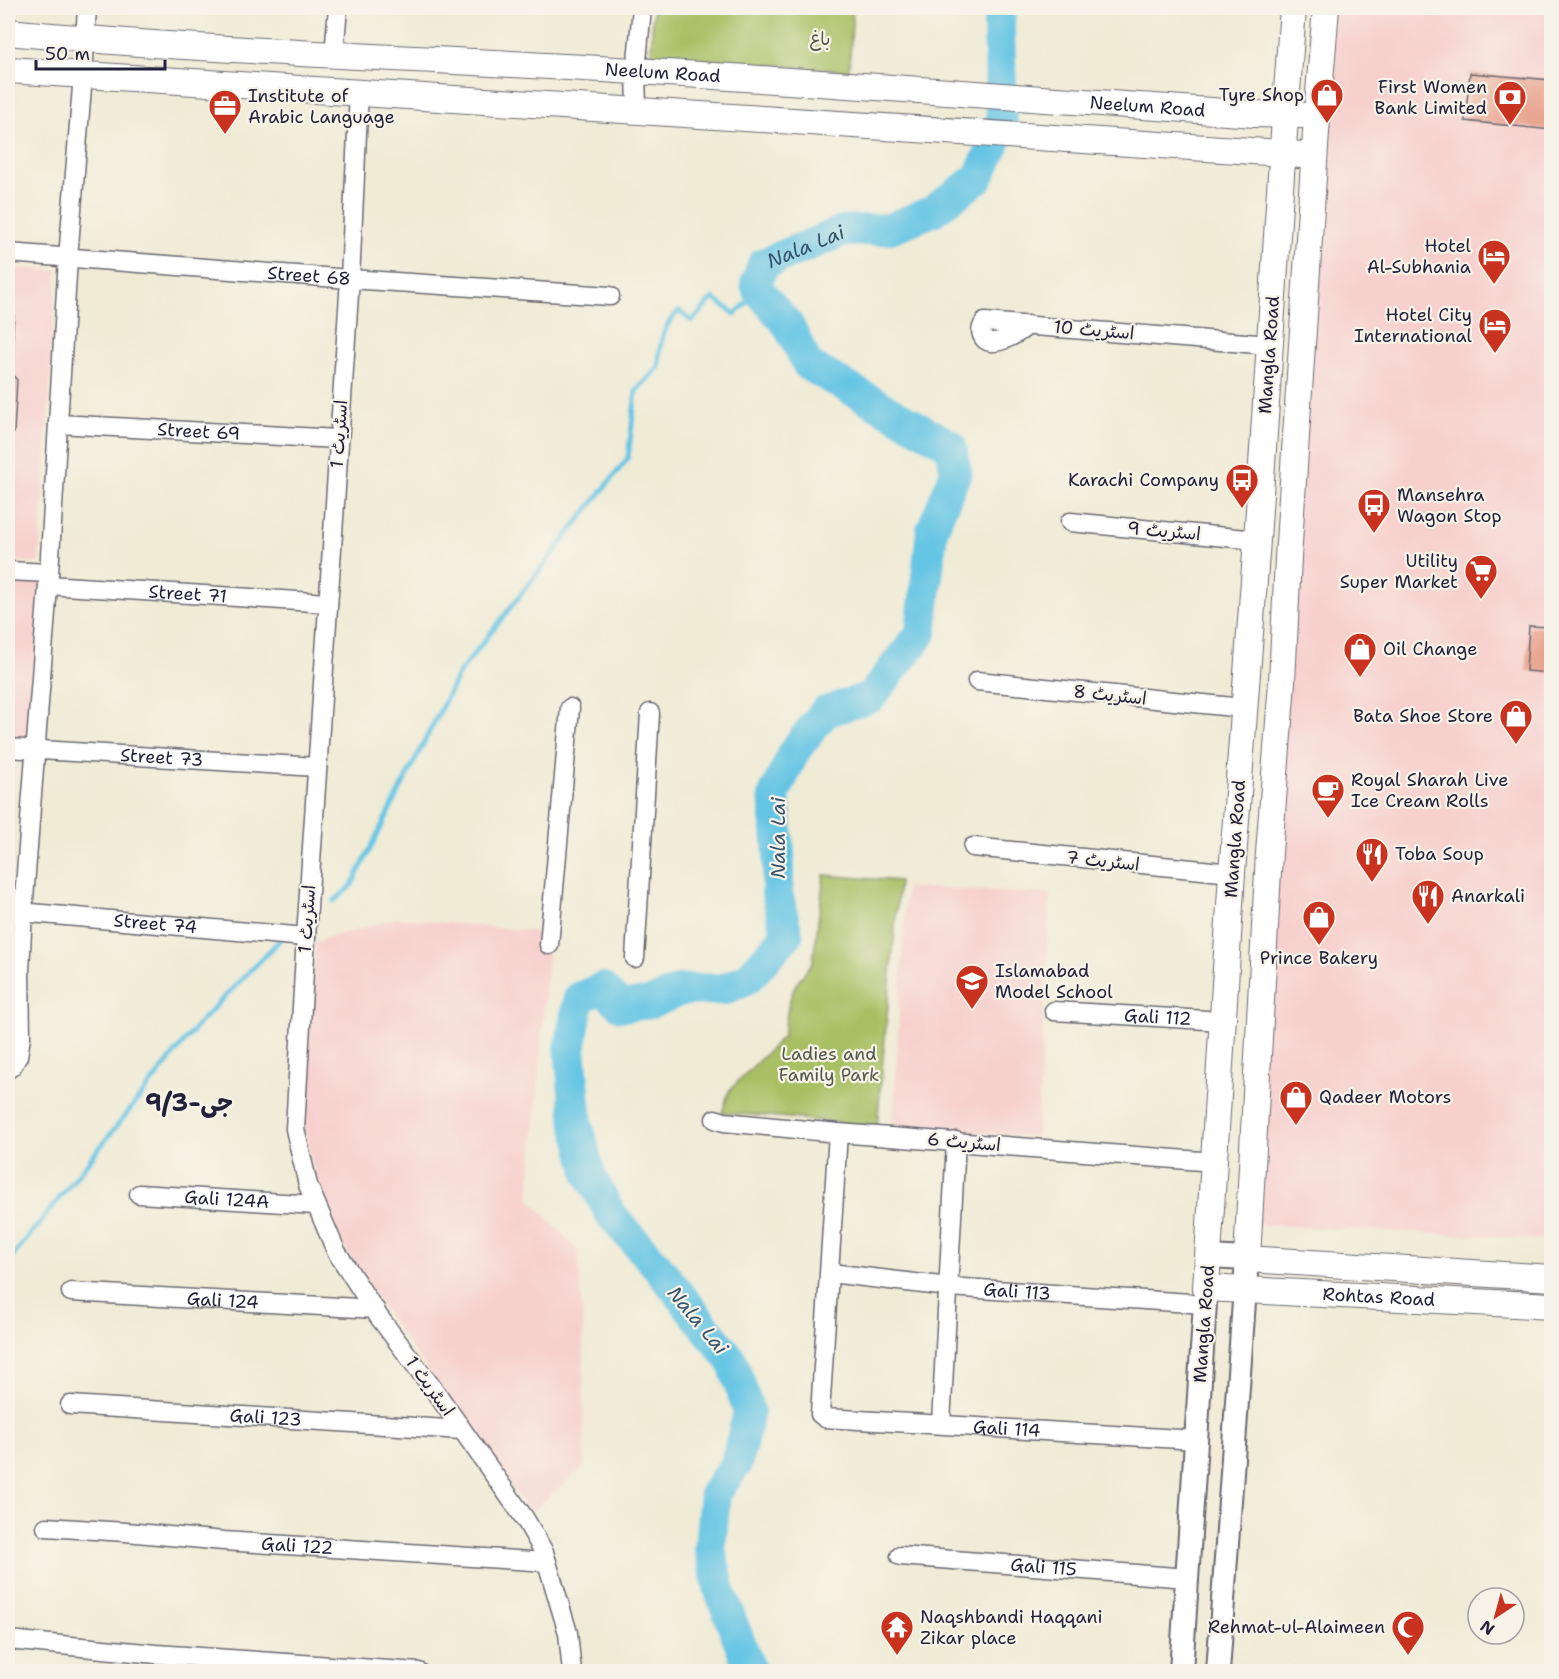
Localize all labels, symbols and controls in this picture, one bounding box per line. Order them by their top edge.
park label: باغ [810,27,830,51]
scale bar [36,33,165,71]
text: 50 m [45,42,90,66]
street label: Neelum Road [604,57,721,88]
place label: First Women Bank Limited [1375,75,1487,120]
shop icon: Tyre Shop [1309,77,1345,124]
bank icon: First Women Bank Limited [1492,79,1528,126]
place label: Tyre Shop [1219,83,1304,107]
place label: Institute of Arabic Language [248,84,395,129]
office icon: Institute of Arabic Language [207,88,243,135]
street label: Neelum Road [1089,90,1206,123]
water label: Nala Lai [763,219,848,274]
place label: Hotel Al-Subhania [1367,234,1472,279]
hotel icon: Hotel Al-Subhania [1476,238,1512,285]
street label: Street 68 [267,261,352,291]
street label: Mangla Road [1253,295,1285,415]
place label: Hotel City International [1354,303,1473,348]
hotel icon: Hotel City International [1477,307,1513,354]
street label: اسٹریٹ 10 [1053,315,1135,345]
street label: اسٹریٹ 1 [325,399,353,469]
street label: Street 69 [157,417,241,446]
bus stop icon: Karachi Company [1224,462,1260,509]
place label: Karachi Company [1068,468,1219,492]
place label: Mansehra Wagon Stop [1397,483,1502,528]
bus stop icon: Mansehra Wagon Stop [1356,487,1392,534]
street label: اسٹریٹ 9 [1126,516,1202,546]
place label: Utility Super Market [1340,549,1458,594]
supermarket icon: Utility Super Market [1463,553,1499,600]
street label: Street 71 [148,579,228,608]
shop icon: Oil Change [1342,631,1378,678]
place label: Oil Change [1383,637,1478,661]
street label: اسٹریٹ 8 [1072,679,1148,711]
shop icon: Bata Shoe Store [1498,698,1534,745]
place label: Bata Shoe Store [1353,704,1493,728]
street label: Street 73 [120,743,204,772]
place label: Royal Sharah Live Ice Cream Rolls [1351,768,1508,813]
cafe icon: Royal Sharah Live Ice Cream Rolls [1310,772,1346,819]
street label: Mangla Road [1219,779,1251,899]
water label: Nala Lai [765,797,791,879]
restaurant icon: Toba Soup [1354,836,1390,883]
place label: Toba Soup [1395,842,1484,866]
street label: اسٹریٹ 7 [1065,845,1141,877]
restaurant icon: Anarkali [1410,878,1446,925]
street label: اسٹریٹ 1 [293,884,321,954]
place label: Anarkali [1451,884,1525,908]
shop icon: Prince Bakery [1301,899,1337,946]
street label: Street 74 [113,908,198,939]
place label: Prince Bakery [1260,946,1378,970]
place label: Islamabad Model School [995,959,1113,1004]
school or university icon: Islamabad Model School [954,963,990,1010]
street label: Gali 112 [1123,1003,1192,1031]
park label: Ladies and Family Park [779,1042,879,1087]
shop icon: Qadeer Motors [1278,1079,1314,1126]
place label: Qadeer Motors [1319,1085,1451,1109]
district label: جی-9/3 [145,1087,233,1119]
street label: اسٹریٹ 6 [926,1127,1002,1157]
street label: Gali 124A [184,1185,270,1214]
street label: Mangla Road [1188,1264,1220,1384]
street label: Gali 113 [983,1277,1051,1306]
water label: Nala Lai [662,1280,734,1360]
street label: Rohtas Road [1322,1282,1436,1312]
street label: Gali 124 [186,1286,259,1314]
street label: اسٹریٹ 1 [400,1351,460,1421]
street label: Gali 123 [229,1403,302,1432]
street label: Gali 114 [972,1415,1041,1443]
street label: Gali 122 [260,1531,334,1560]
street label: Gali 115 [1010,1552,1078,1581]
north arrow [1466,1586,1526,1646]
place label: Naqshbandi Haqqani Zikar place [920,1605,1103,1650]
temple icon: Naqshbandi Haqqani Zikar place [879,1609,915,1656]
mosque icon: Rehmat-ul-Alaimeen [1390,1609,1426,1656]
place label: Rehmat-ul-Alaimeen [1208,1615,1385,1639]
text: N [1476,1616,1499,1640]

